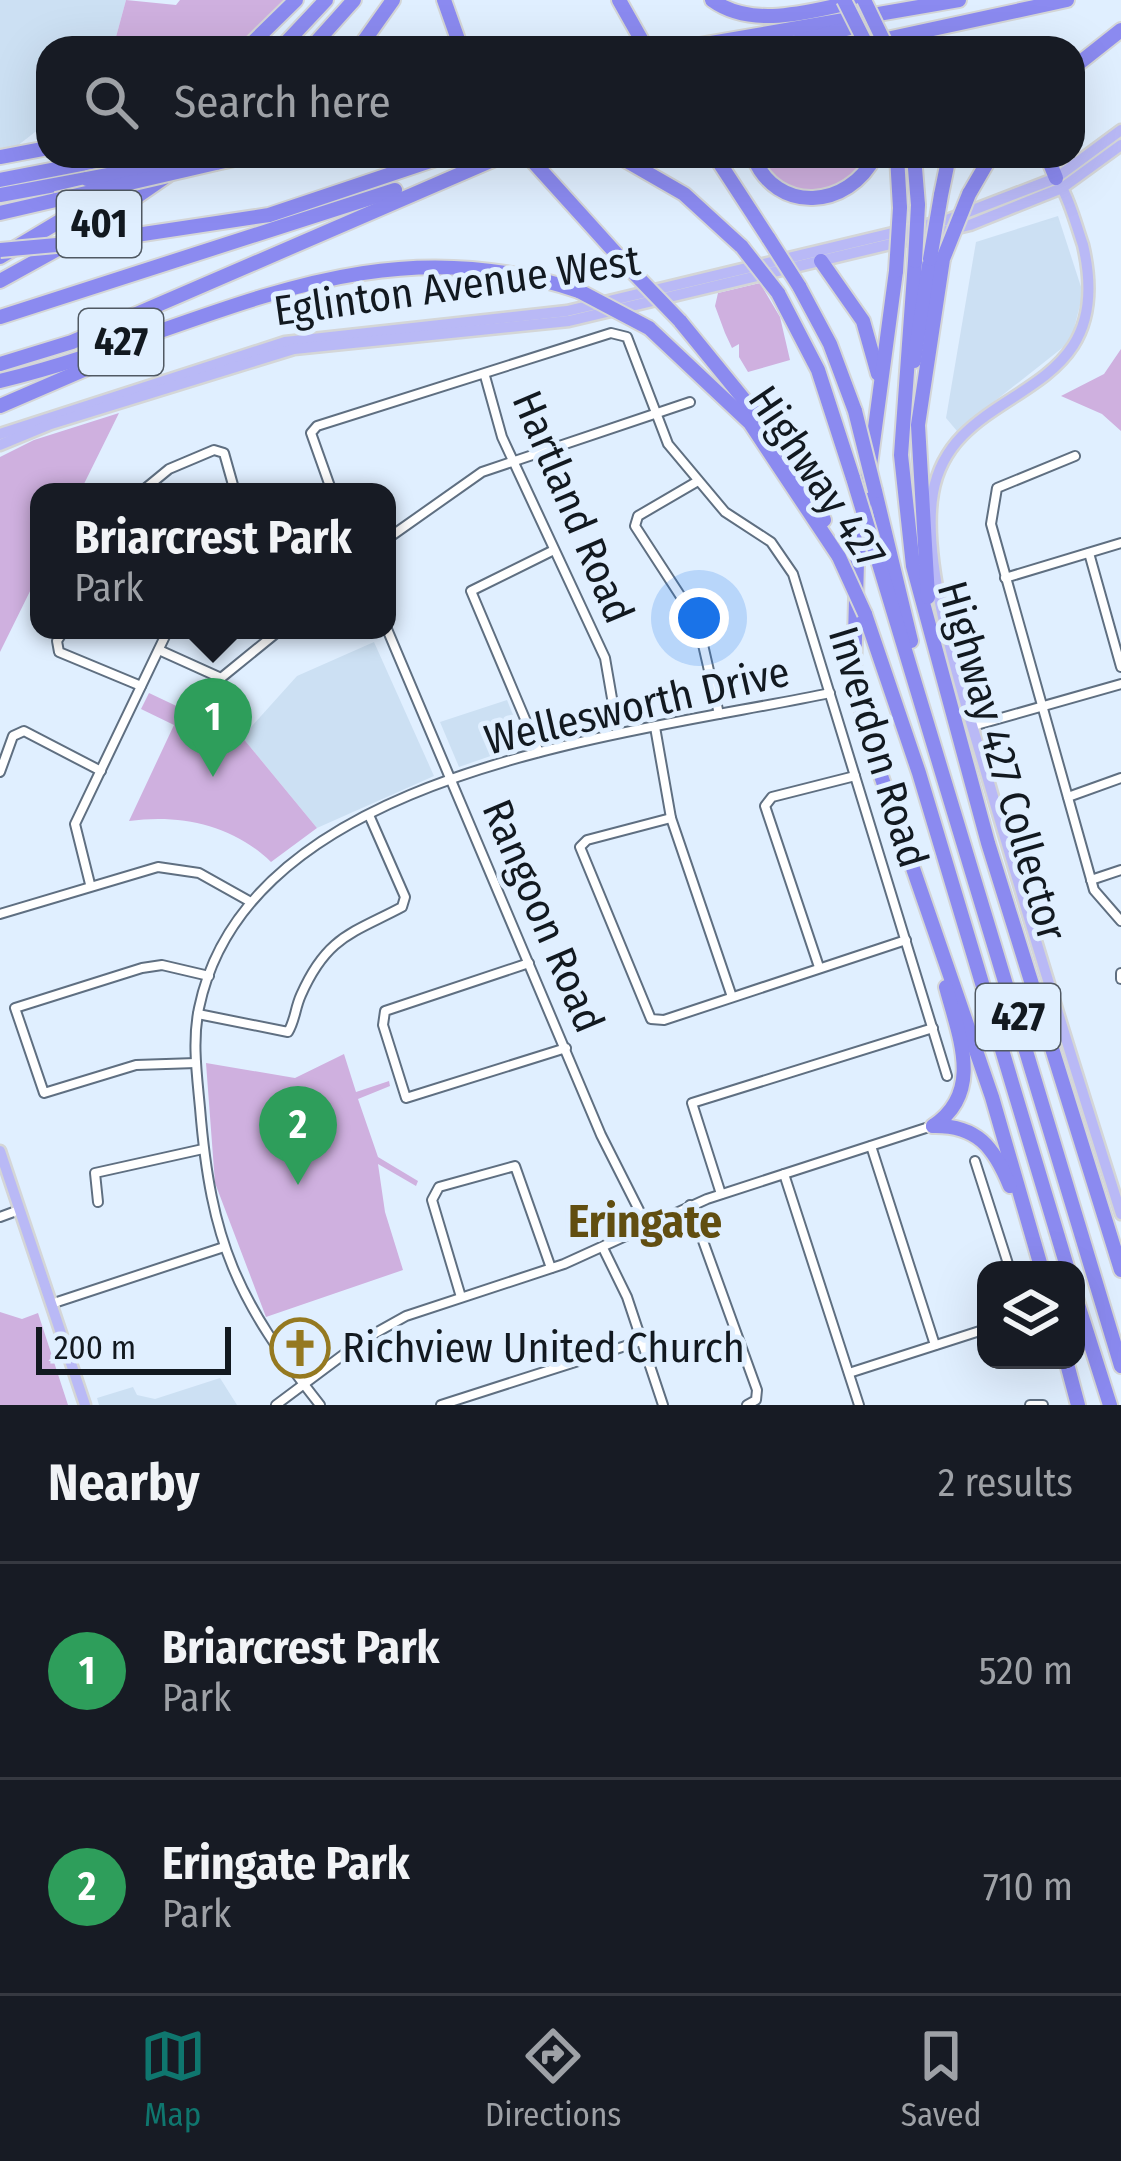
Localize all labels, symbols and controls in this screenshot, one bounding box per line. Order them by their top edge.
search box [36,36,1085,168]
icon: search [78,69,144,135]
text: Search here [174,75,391,129]
road number: 401 [57,191,141,257]
street label: Eglinton Avenue West [271,236,644,336]
road number: 427 [79,309,163,375]
street label: Highway 427 [738,377,896,577]
street label: Hartland Road [502,384,644,630]
popup [30,483,396,639]
text: Briarcrest Park [74,511,352,565]
text: Park [74,565,144,611]
street label: Highway 427 Collector [927,576,1077,947]
your location [669,588,729,648]
street label: Inverdon Road [818,620,938,874]
street label: Wellesworth Drive [480,647,794,765]
pin: 1 [174,678,252,777]
street label: Rangoon Road [472,792,614,1040]
road number: 427 [976,984,1060,1050]
pin: 2 [259,1086,337,1185]
district label: Eringate [568,1195,722,1249]
map controls [977,1261,1085,1369]
button: layers [977,1261,1085,1369]
church icon: Richview United Church [269,1317,331,1379]
scale bar [36,1321,231,1374]
place label: Richview United Church [342,1323,745,1373]
text: 200 m [54,1328,136,1368]
text: Nearby [48,1452,200,1514]
text: 2 results [938,1460,1073,1506]
text: Briarcrest Park [162,1621,440,1675]
text: 1 [79,1648,95,1694]
text: 520 m [979,1648,1073,1694]
text: Park [162,1675,231,1721]
text: Eringate Park [162,1837,410,1891]
text: 2 [78,1864,96,1910]
text: 710 m [983,1864,1073,1910]
text: Park [162,1891,231,1937]
tab: Map [140,2023,206,2135]
tab: Directions [485,2023,621,2135]
tab: Saved [901,2023,981,2135]

